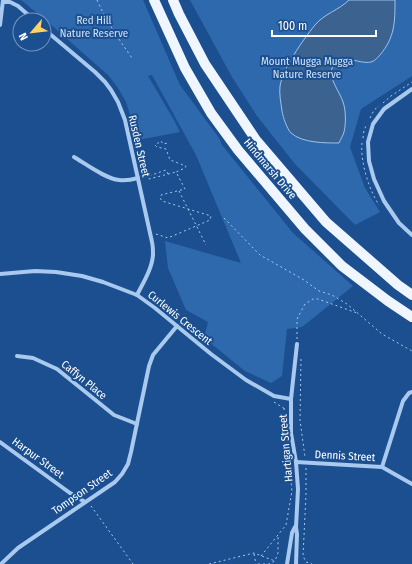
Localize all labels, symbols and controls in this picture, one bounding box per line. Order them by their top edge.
north arrow [12,12,52,52]
scale bar [272,12,376,38]
park label: Red Hill Nature Reserve [60,14,128,40]
text: 100 m [278,19,307,33]
text: N [16,30,31,42]
park label: Mount Mugga Mugga Nature Reserve [261,55,353,81]
street label: Rusden Street [126,114,153,179]
street label: Hindmarsh Drive [241,136,299,202]
street label: Curlewis Crescent [145,288,215,348]
street label: Caffyn Place [59,358,109,402]
street label: Hartigan Street [277,413,295,482]
street label: Harpur Street [10,435,67,481]
street label: Dennis Street [314,448,376,464]
street label: Tompson Street [49,466,115,518]

